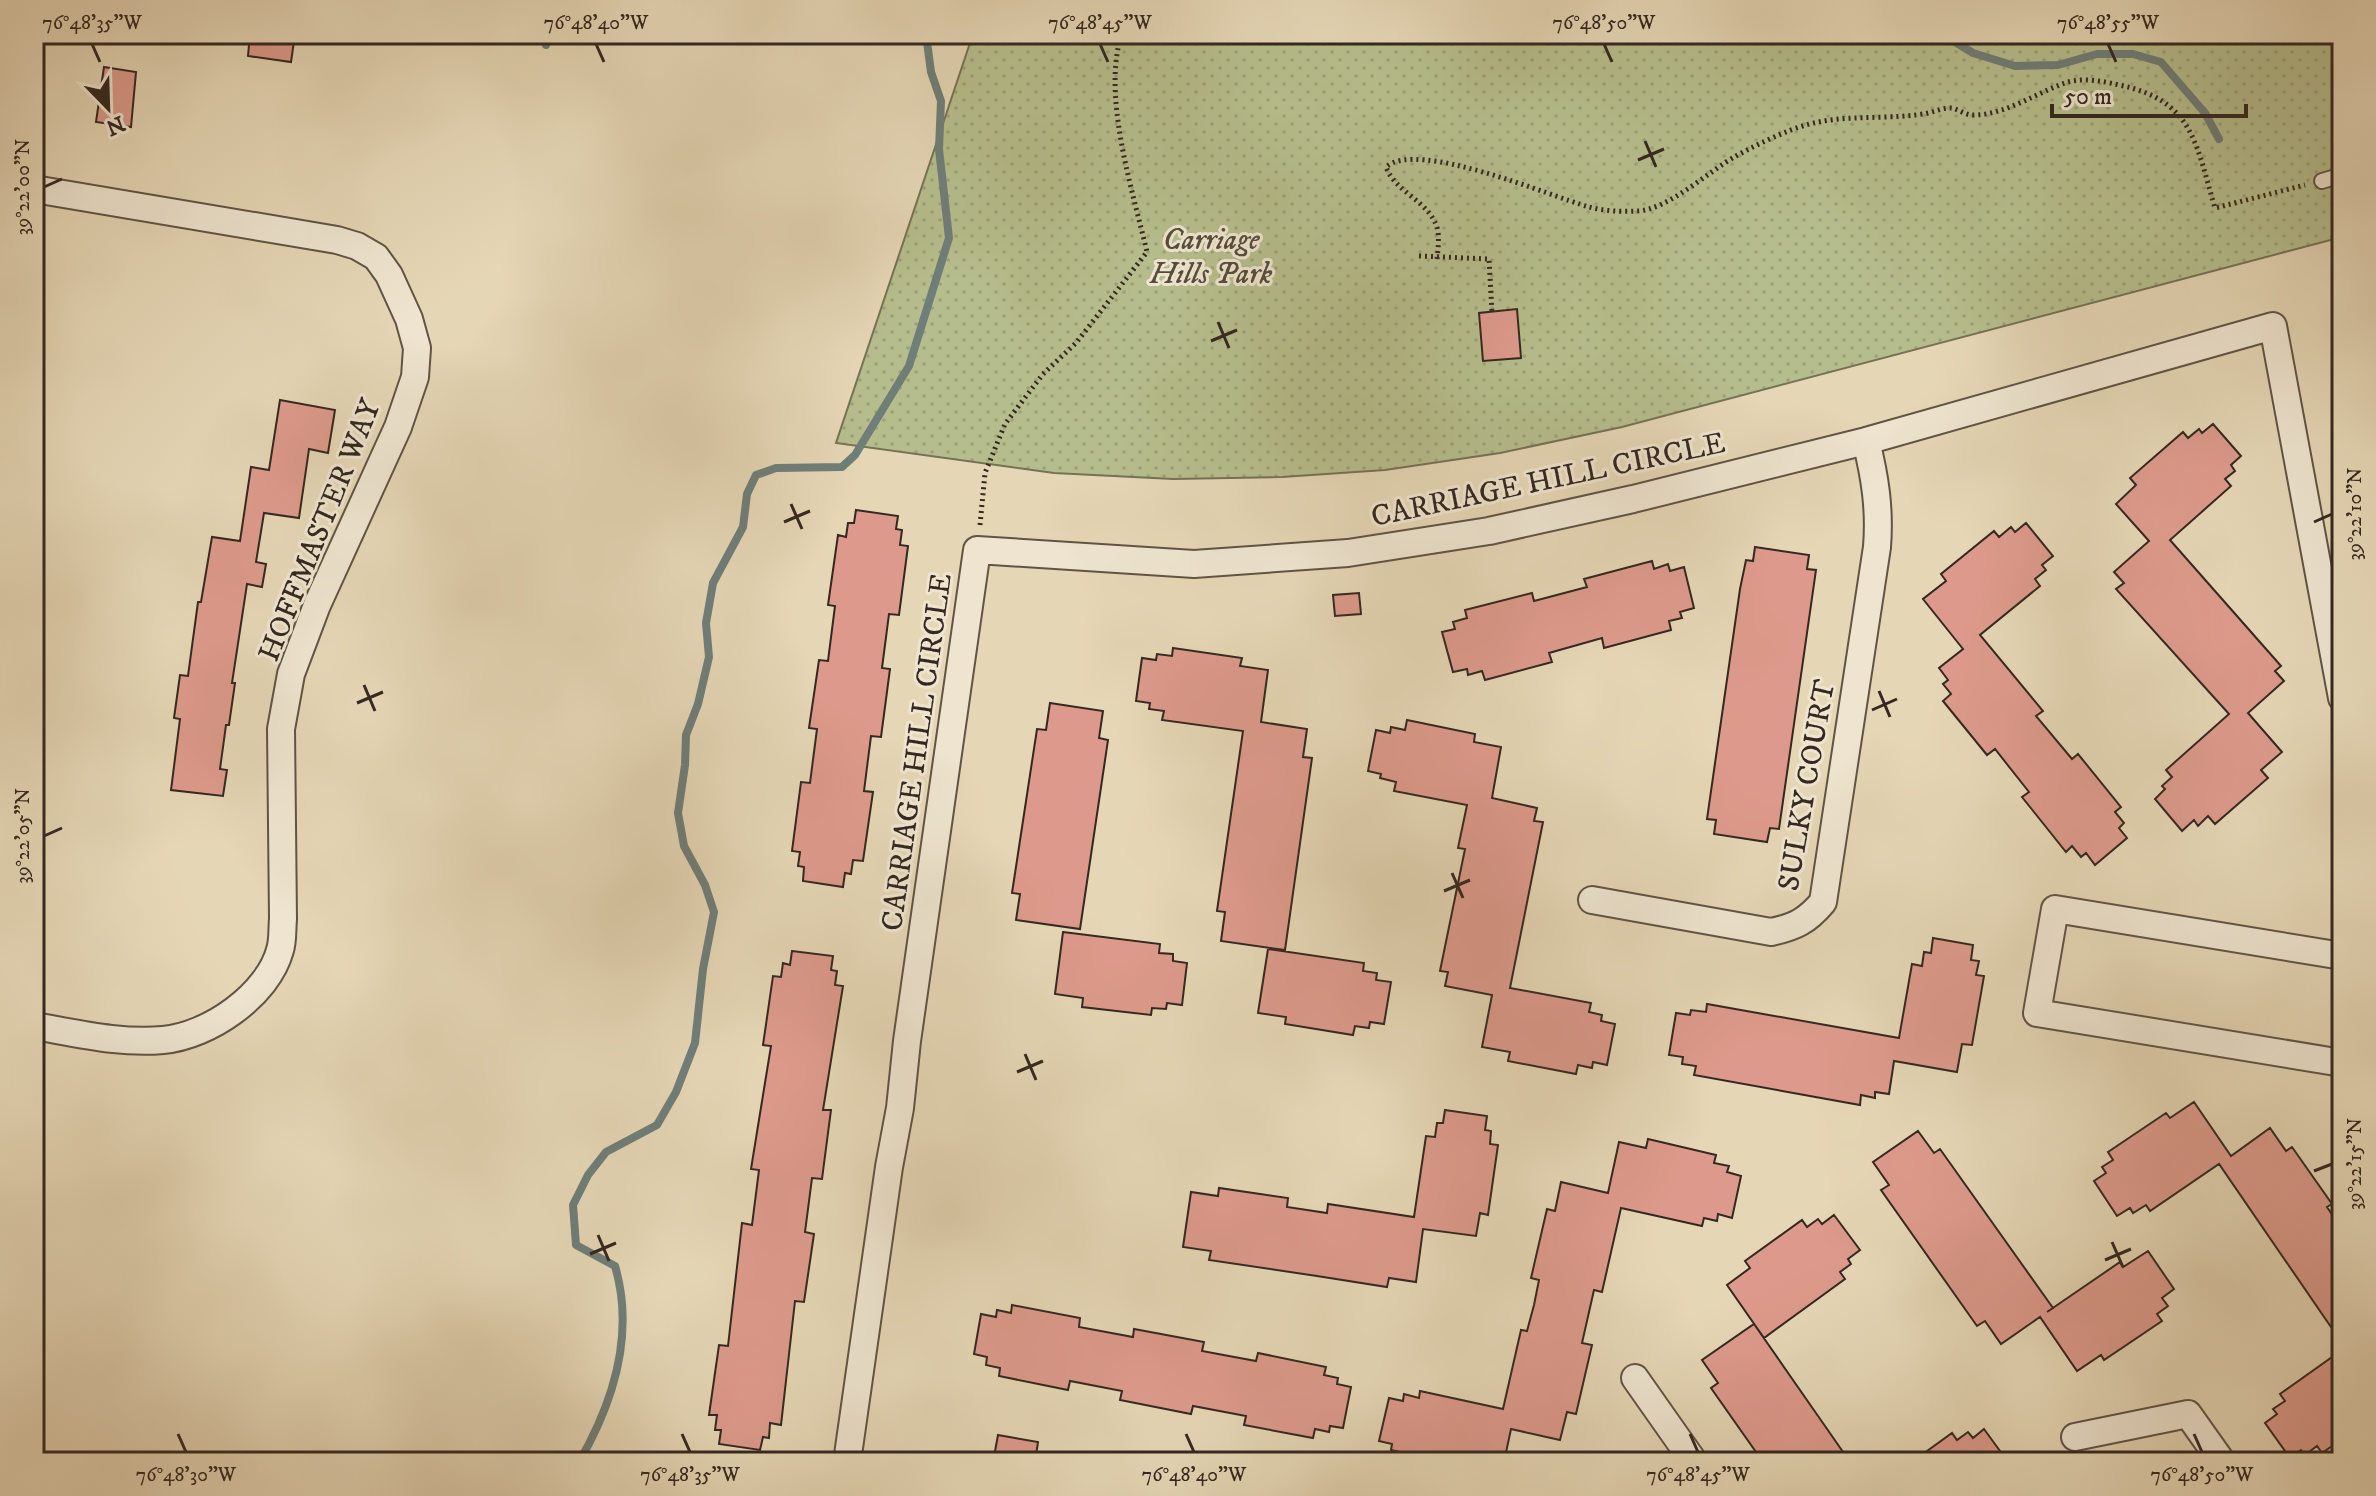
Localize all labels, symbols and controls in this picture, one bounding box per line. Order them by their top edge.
text: 76°48'35"W [42,11,142,36]
text: 76°48'40"W [544,11,649,36]
text: 76°48'45"W [1048,11,1152,36]
text: 76°48'50"W [1553,11,1656,36]
text: 76°48'55"W [2057,11,2160,36]
north arrow [68,68,148,148]
scale bar [2052,68,2246,118]
text: 50 m [2064,82,2112,112]
text: N [102,109,129,141]
text: 39°22'00"N [11,139,36,235]
park label: Carriage Hills Park [1149,222,1273,293]
street label: HOFFMASTER WAY [251,393,390,667]
street label: CARRIAGE HILL CIRCLE [1368,425,1729,536]
text: 39°22'10"N [2343,468,2368,561]
street label: CARRIAGE HILL CIRCLE [874,571,961,933]
street label: SULKY COURT [1771,676,1844,894]
text: 39°22'05"N [11,788,36,884]
text: 39°22'15"N [2343,1118,2368,1210]
text: 76°48'30"W [136,1463,237,1488]
text: 76°48'35"W [640,1463,740,1488]
text: 76°48'40"W [1142,1463,1247,1488]
text: 76°48'45"W [1646,1463,1750,1488]
text: 76°48'50"W [2151,1463,2254,1488]

